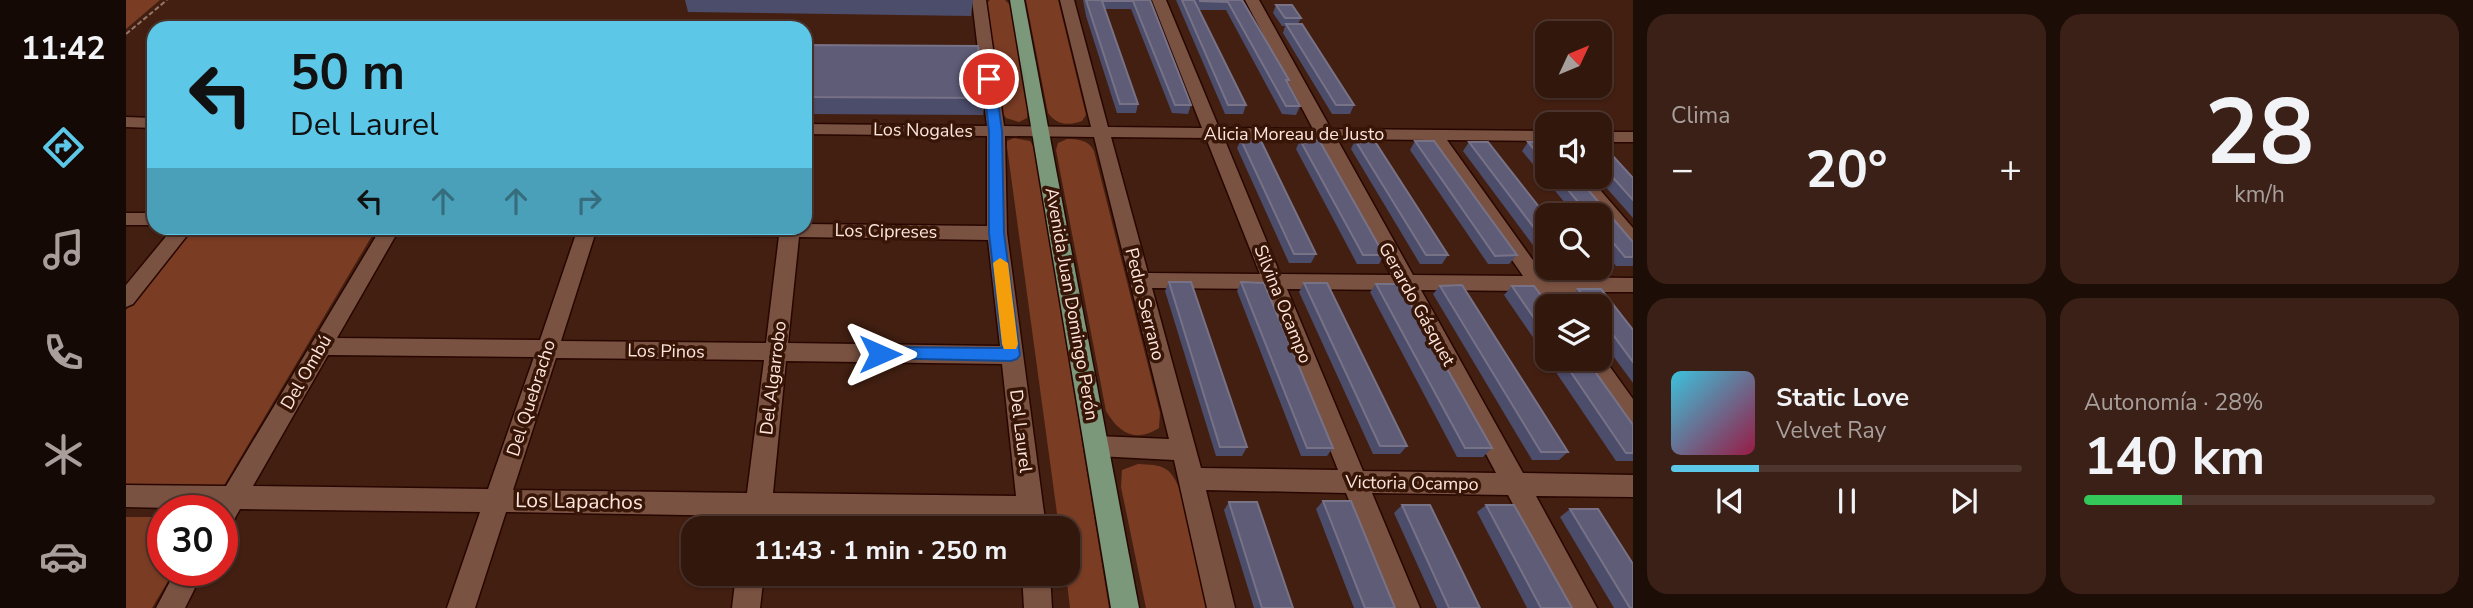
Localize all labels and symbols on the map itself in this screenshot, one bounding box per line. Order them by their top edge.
north arrow [1535,21,1612,98]
pin [959,49,1019,109]
street label: Los Nogales [873,117,973,143]
street label: Alicia Moreau de Justo [1204,122,1384,146]
street label: Avenida Juan Domingo Perón [1040,186,1104,422]
street label: Los Cipreses [835,218,937,244]
street label: Gerardo Gásquet [1373,238,1461,371]
street label: Silvina Ocampo [1248,241,1318,367]
street label: Pedro Serrano [1119,245,1171,363]
position arrow [843,317,917,391]
street label: Del Algarrobo [754,320,792,436]
street label: Del Ombú [275,330,337,414]
street label: Del Quebracho [501,337,561,459]
street label: Los Pinos [627,338,705,364]
street label: Del Laurel [1004,388,1038,475]
street label: Victoria Ocampo [1344,470,1479,496]
street label: Los Lapachos [515,486,643,516]
speed limit sign: 30 [147,495,238,586]

